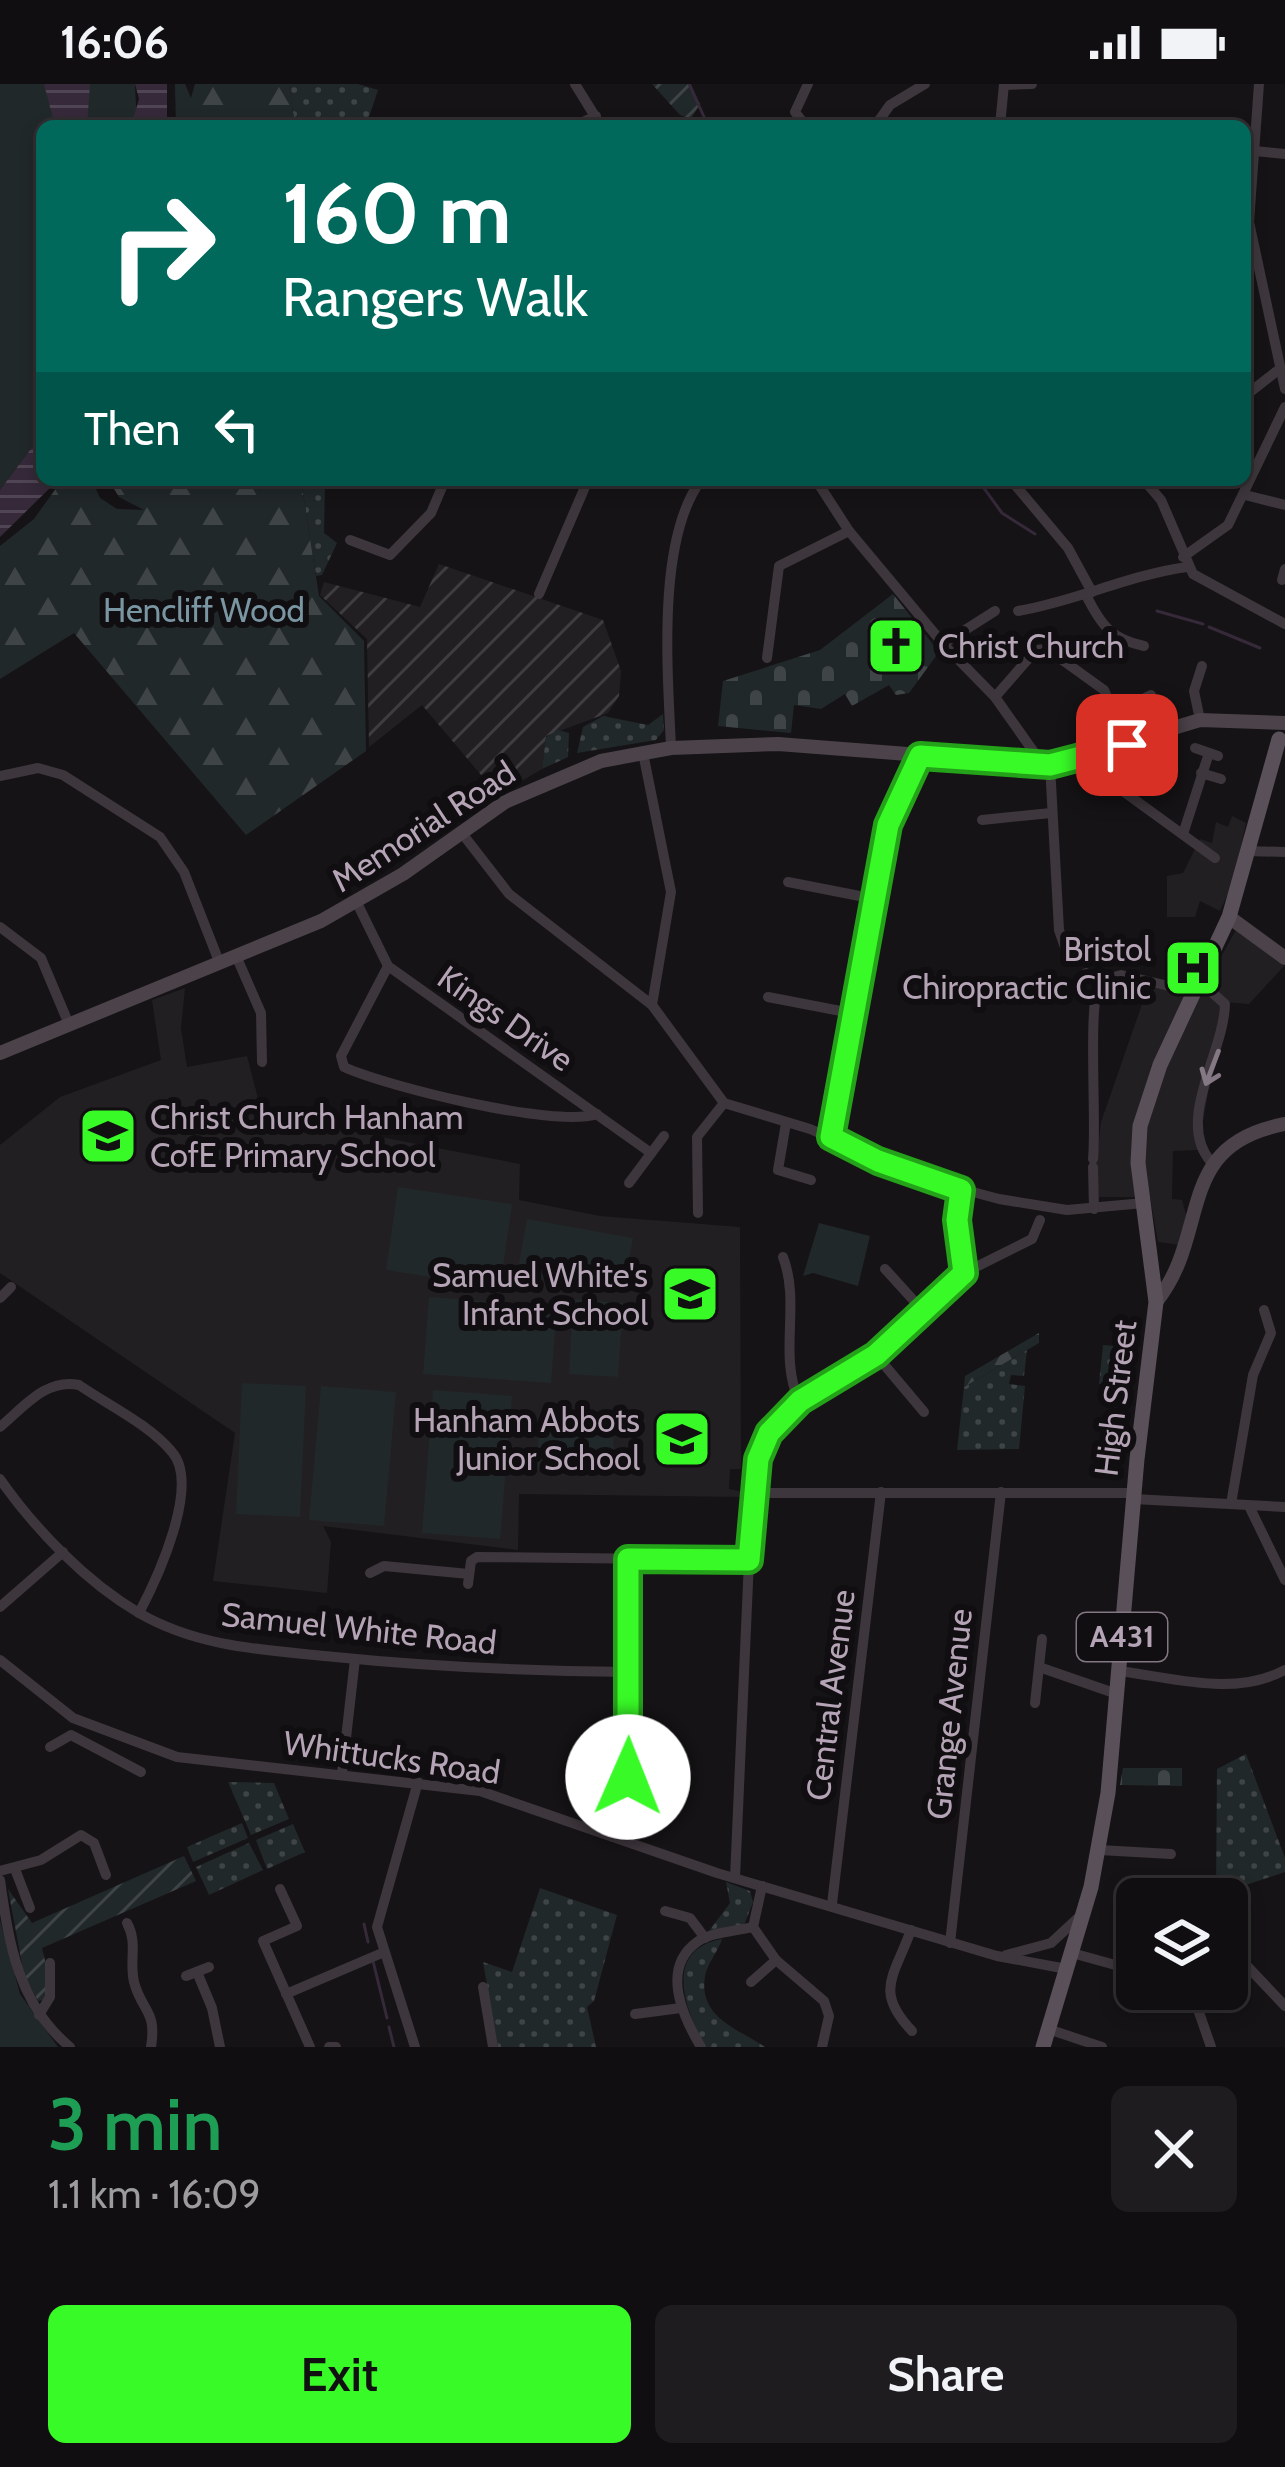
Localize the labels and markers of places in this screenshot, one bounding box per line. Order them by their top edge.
church icon: Christ Church [865,615,927,677]
place label: Christ Church [938,626,1124,666]
pin [1076,694,1178,796]
place label: Bristol Chiropractic Clinic [902,929,1151,1007]
hospital icon: Bristol Chiropractic Clinic [1162,937,1224,999]
place label: Christ Church Hanham CofE Primary School [150,1097,464,1175]
school or university icon: Christ Church Hanham CofE Primary School [77,1105,139,1167]
place label: Samuel White's Infant School [432,1255,648,1333]
school or university icon: Samuel White's Infant School [659,1263,721,1325]
place label: Hanham Abbots Junior School [413,1400,640,1478]
school or university icon: Hanham Abbots Junior School [651,1408,713,1470]

